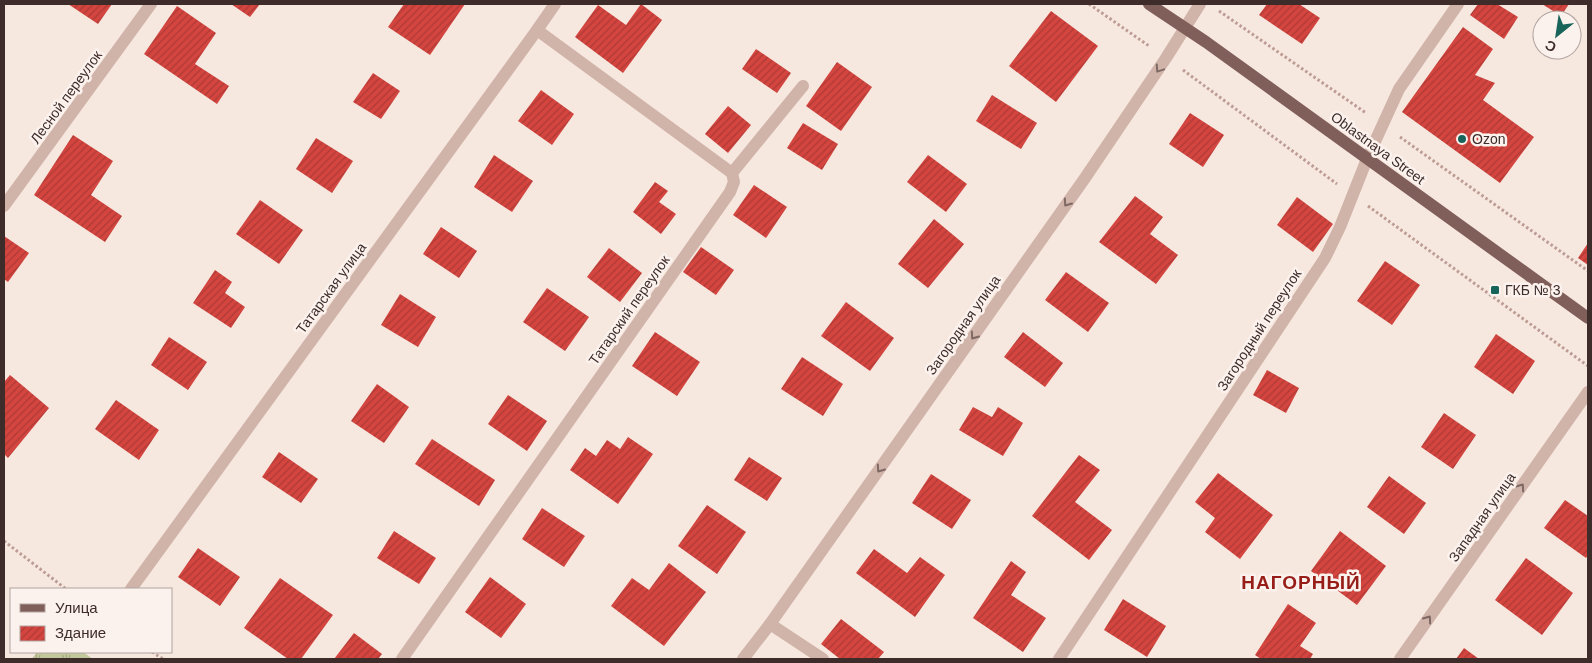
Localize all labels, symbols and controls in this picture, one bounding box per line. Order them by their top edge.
north arrow [1532,10,1582,60]
text: С [1542,37,1559,56]
street label: Лесной переулок [27,47,106,147]
one-way arrow [1156,63,1165,73]
street label: Oblastnaya Street [1328,109,1428,187]
place label: Ozon [1472,131,1505,147]
marker: Ozon [1456,133,1468,145]
one-way arrow [1065,197,1073,206]
street label: Татарская улица [293,239,369,337]
street label: Татарский переулок [585,252,673,368]
street label: Загородный переулок [1214,266,1305,394]
street label: Загородная улица [923,272,1003,378]
place label: ГКБ № 3 [1505,282,1561,298]
marker: ГКБ № 3 [1489,284,1501,296]
one-way arrow [971,330,980,340]
one-way arrow [877,463,886,473]
street label: Западная улица [1445,469,1519,565]
one-way arrow [1515,483,1524,492]
district label: НАГОРНЫЙ [1241,572,1361,593]
legend [10,588,172,653]
text: Улица [55,599,98,616]
one-way arrow [1422,616,1431,625]
text: Здание [55,624,106,641]

